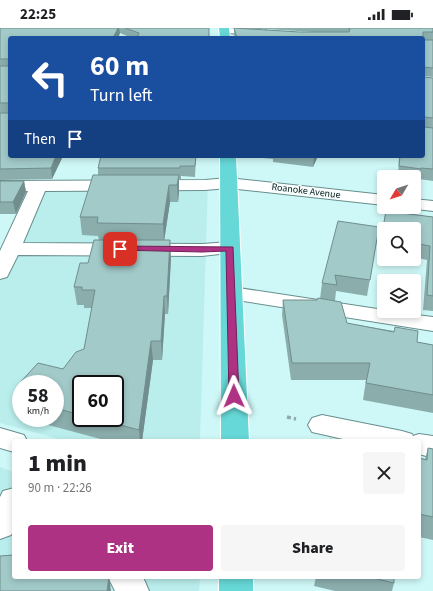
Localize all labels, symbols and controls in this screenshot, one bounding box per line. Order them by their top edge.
text: 22:25 [20,4,56,25]
text: 60 m [90,46,149,86]
icon: left [24,52,76,104]
text: Turn left [90,83,152,108]
icon: arrive [64,128,86,150]
text: Then [24,129,56,150]
north arrow [377,170,421,214]
map controls [377,170,421,318]
street label: Roanoke Avenue [271,180,341,202]
button: search [377,222,421,266]
pin [103,232,137,266]
icon: arrive [109,238,131,260]
button: layers [377,274,421,318]
speed limit sign: 60 [72,375,124,427]
position arrow [213,375,255,417]
text: 58 [27,382,49,410]
text: km/h [27,404,49,418]
text: 1 min [28,446,87,481]
button: close [363,452,405,494]
text: 90 m · 22:26 [28,479,92,497]
button: Exit [28,525,213,571]
button: Share [221,525,405,571]

